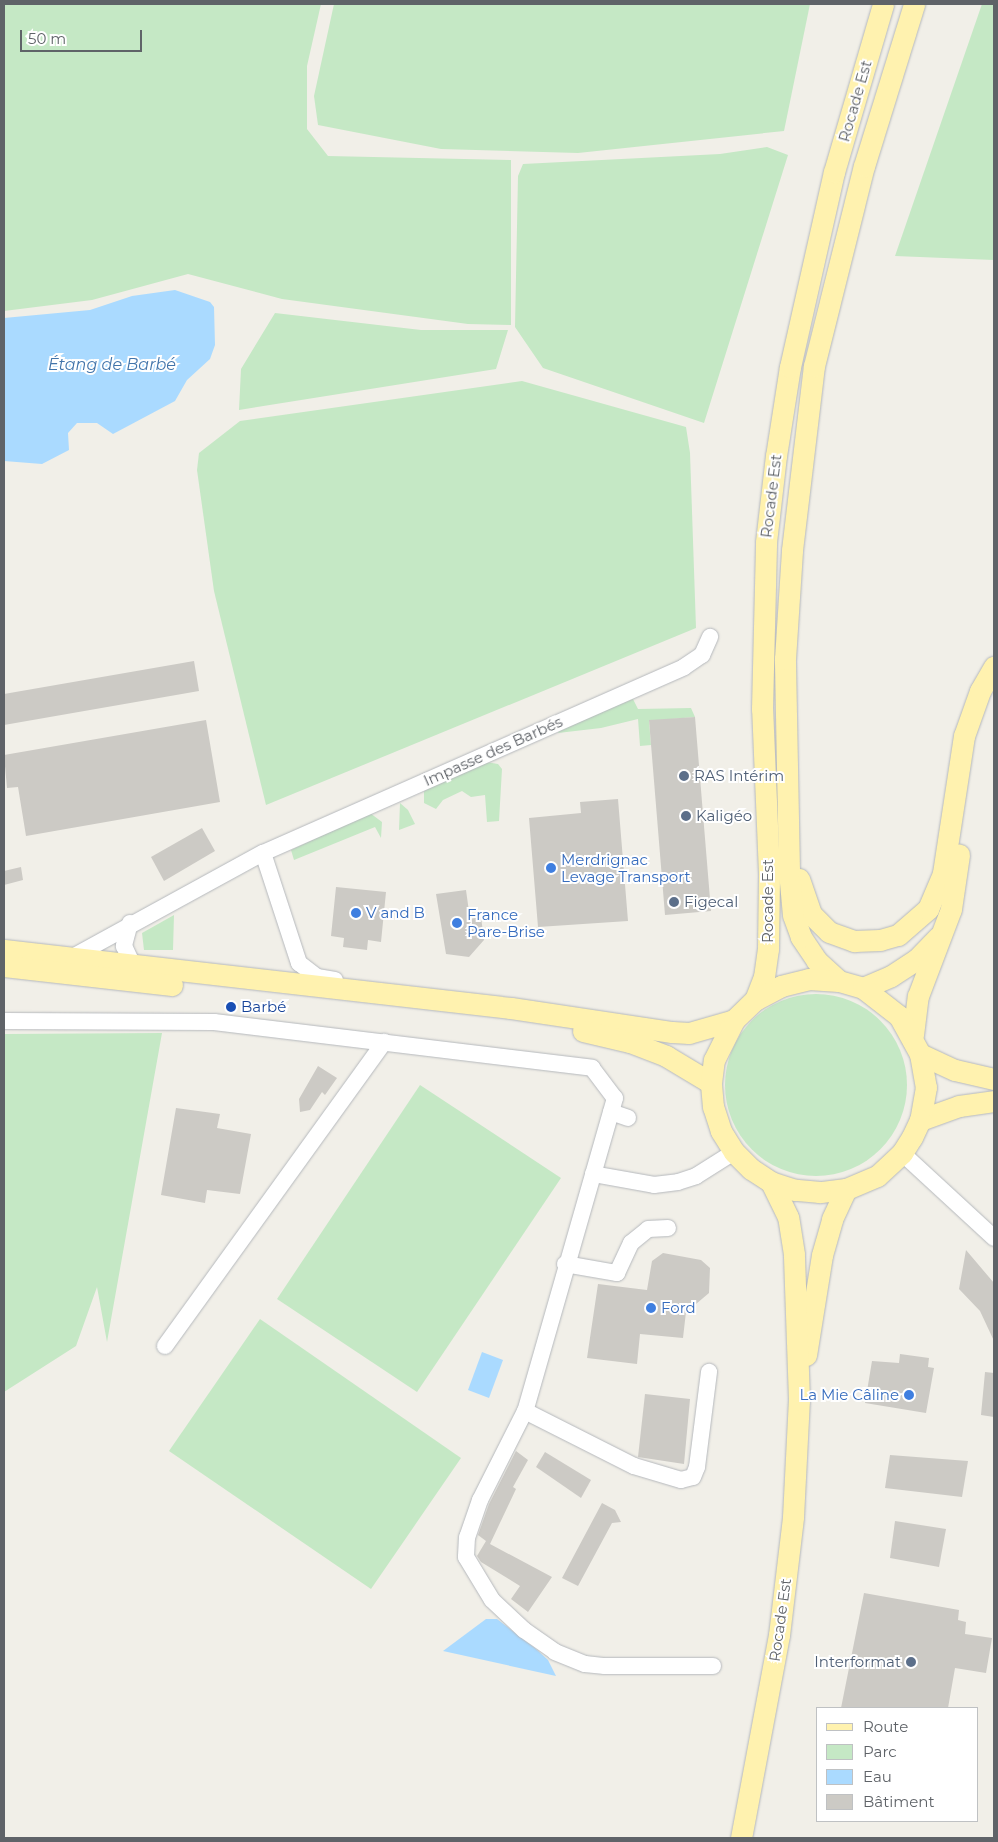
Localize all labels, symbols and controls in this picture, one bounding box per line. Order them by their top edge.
scale bar [22,20,145,52]
text: 50 m [28,29,66,48]
street label: Rocade Est [835,58,875,144]
water label: Étang de Barbé [48,355,176,375]
street label: Rocade Est [757,453,785,539]
street label: Impasse des Barbés [421,712,565,790]
place label: RAS Intérim [694,767,784,785]
marker: RAS Intérim [678,770,690,782]
place label: Kaligéo [696,807,752,825]
marker: Kaligéo [680,810,692,822]
place label: Merdrignac Levage Transport [561,850,691,885]
street label: Rocade Est [759,859,777,943]
marker: Merdrignac Levage Transport [545,862,557,874]
place label: Figecal [684,893,738,911]
marker: Figecal [668,896,680,908]
place label: V and B [366,904,425,922]
place label: France Pare-Brise [467,905,545,940]
marker: V and B [350,907,362,919]
marker: France Pare-Brise [451,917,463,929]
place label: Barbé [241,998,286,1016]
marker: Barbé [225,1001,237,1013]
place label: Ford [661,1299,696,1317]
marker: Ford [645,1302,657,1314]
place label: La Mie Câline [799,1386,899,1404]
marker: La Mie Câline [903,1389,915,1401]
street label: Rocade Est [765,1577,795,1663]
place label: Interformat [814,1653,901,1671]
marker: Interformat [905,1656,917,1668]
legend [816,1707,978,1822]
text: Route [863,1717,908,1736]
text: Parc [863,1742,897,1761]
text: Eau [863,1767,892,1786]
text: Bâtiment [863,1792,935,1811]

